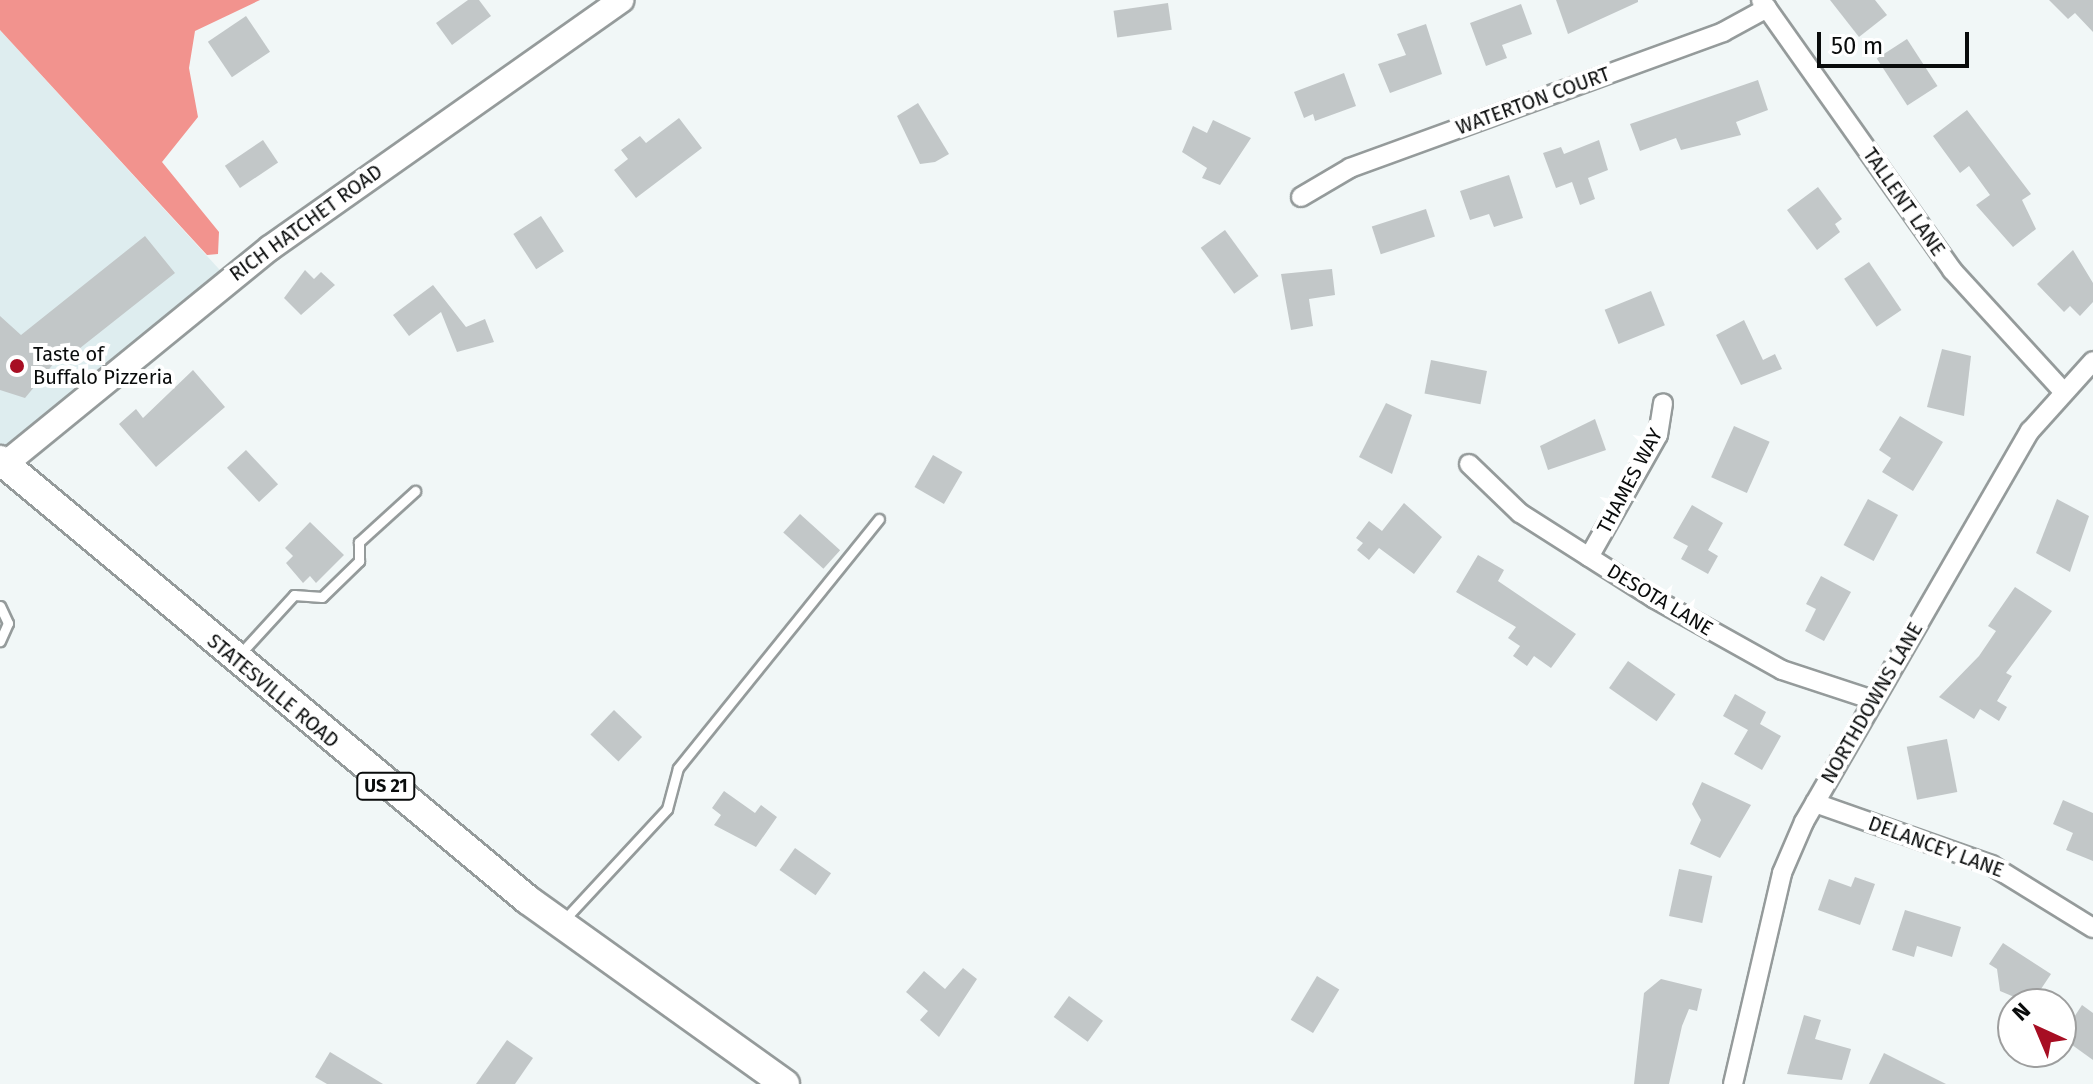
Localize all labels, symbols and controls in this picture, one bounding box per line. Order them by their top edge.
scale bar [1821,16,1973,66]
text: 50 m [1831,32,1883,60]
street label: WATERTON COURT [1453,62,1613,140]
street label: TALLENT LANE [1858,143,1950,261]
street label: RICH HATCHET ROAD [225,160,387,286]
place label: Taste of Buffalo Pizzeria [33,342,173,389]
marker: Taste of Buffalo Pizzeria [8,357,26,375]
street label: THAMES WAY [1592,424,1668,538]
street label: DESOTA LANE [1603,559,1717,641]
street label: NORTHDOWNS LANE [1816,618,1928,788]
street label: STATESVILLE ROAD [202,629,344,753]
road number: US 21 [356,772,416,800]
street label: DELANCEY LANE [1865,811,2007,883]
north arrow [1997,988,2077,1068]
text: N [2007,997,2036,1027]

